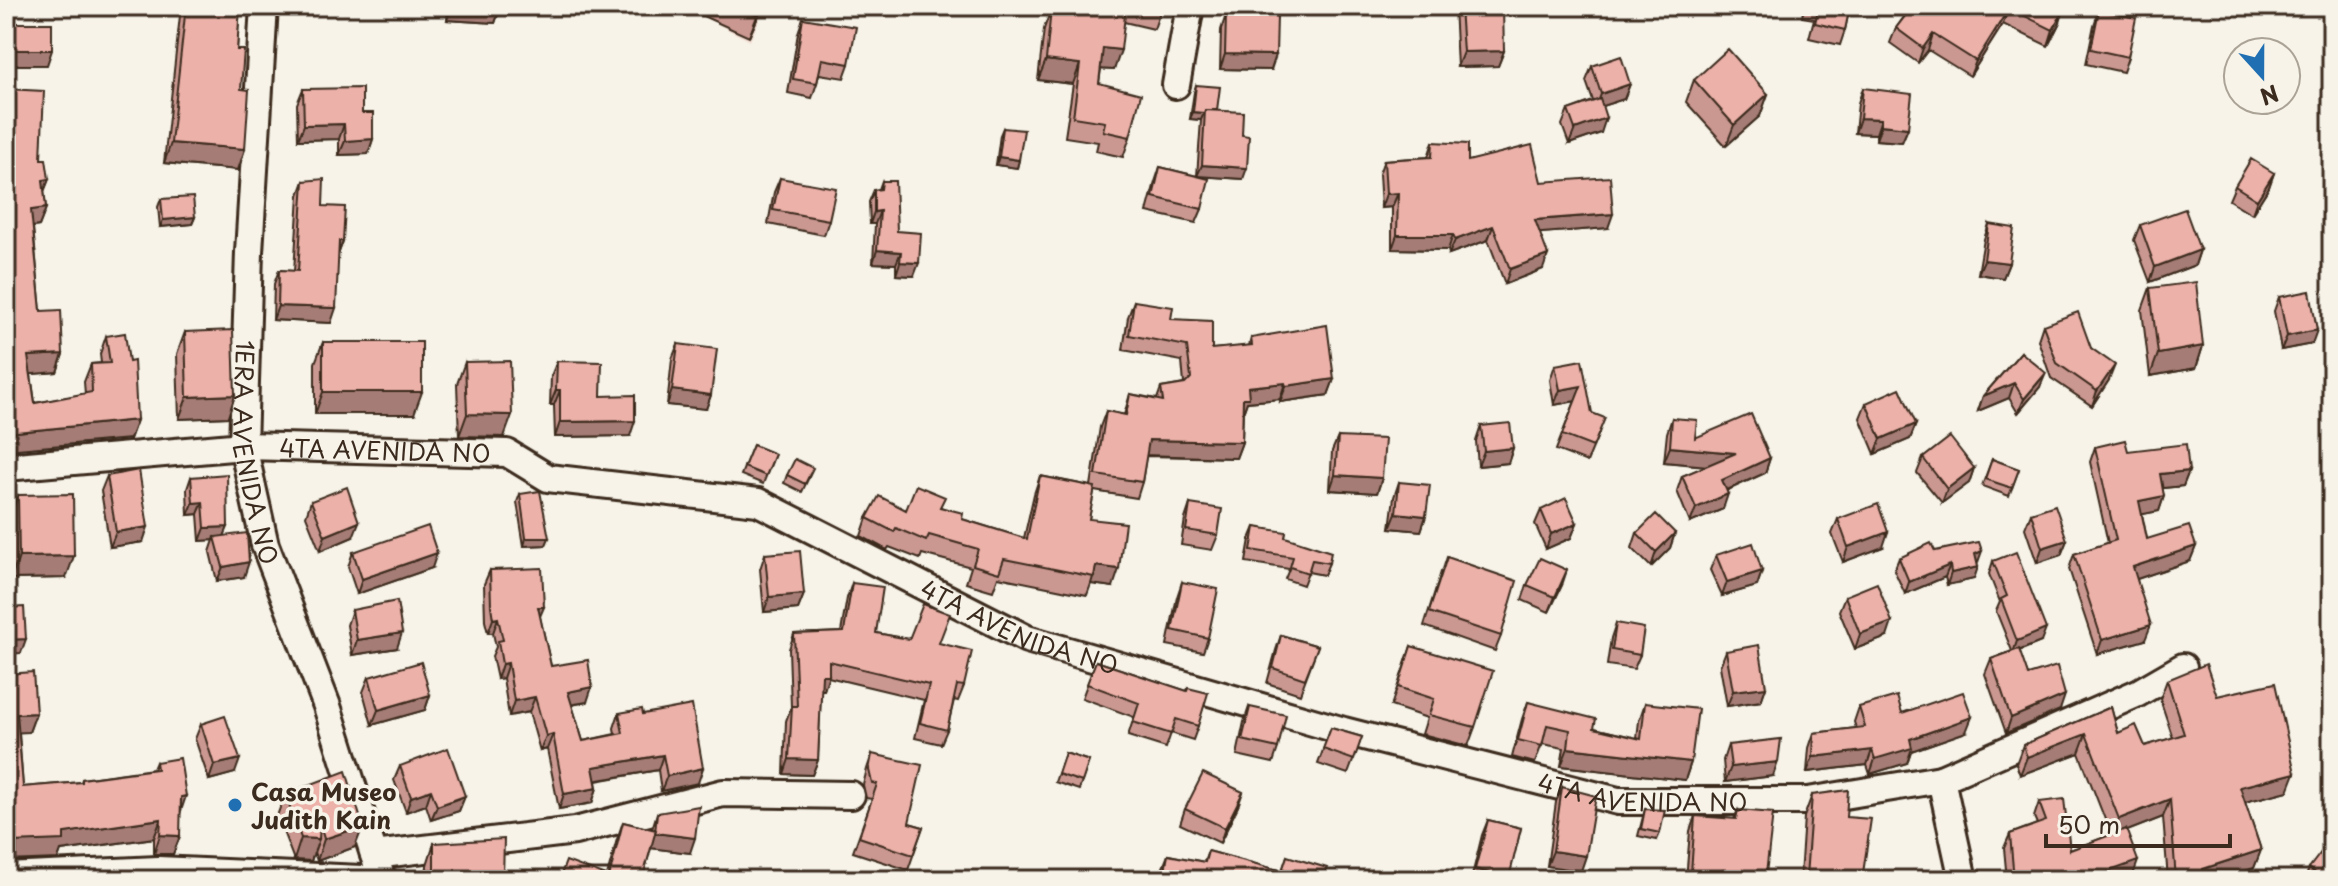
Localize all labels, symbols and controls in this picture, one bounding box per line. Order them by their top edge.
north arrow [2222,36,2302,116]
text: N [2256,78,2284,115]
street label: 1ERA AVENIDA NO [225,340,289,569]
street label: 4TA AVENIDA NO [279,429,491,471]
street label: 4TA AVENIDA NO [915,570,1123,683]
street label: 4TA AVENIDA NO [1534,763,1747,820]
place label: Casa Museo Judith Kain [251,773,396,837]
marker: Casa Museo Judith Kain [226,796,244,814]
scale bar [2046,798,2230,848]
text: 50 m [2058,806,2120,842]

